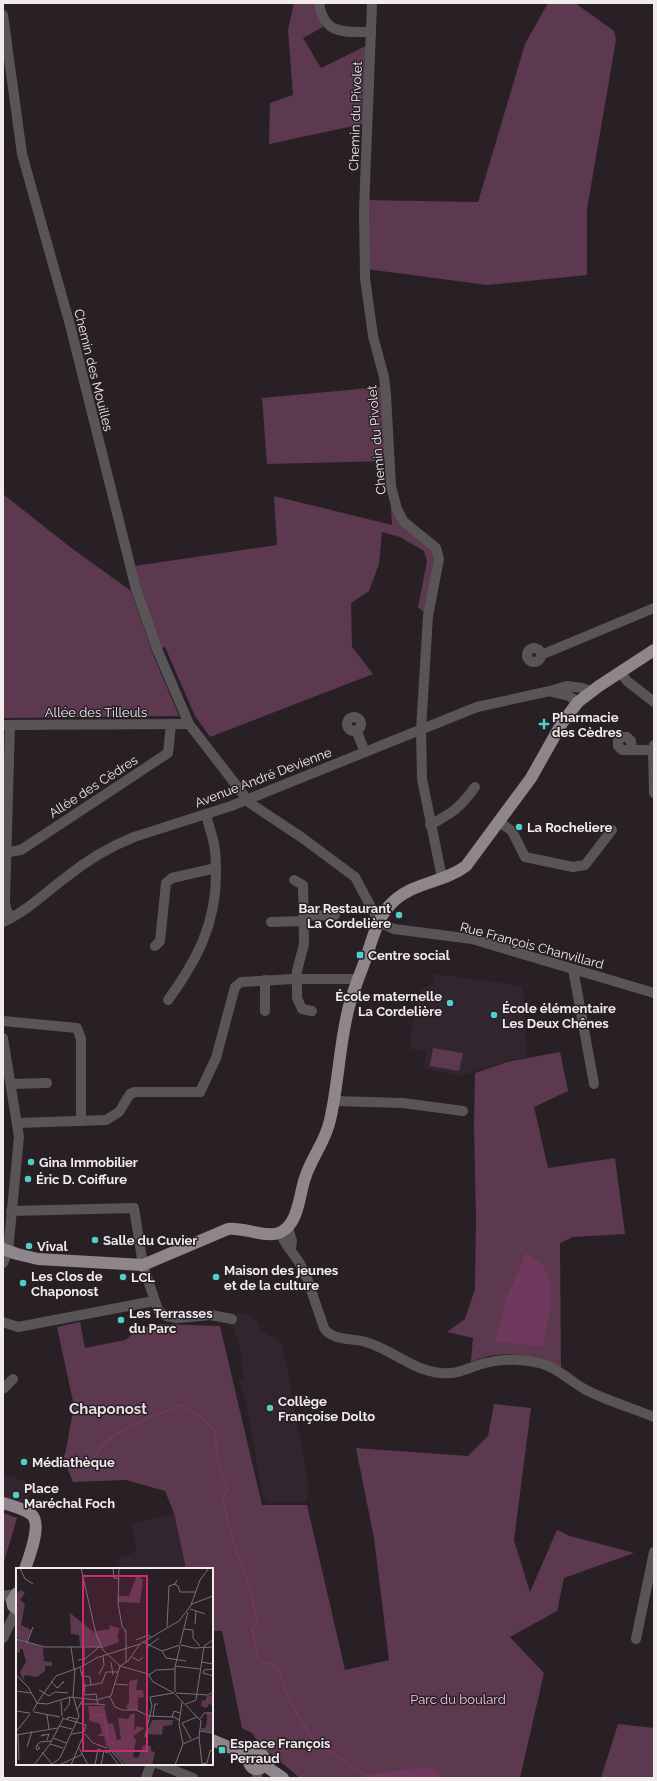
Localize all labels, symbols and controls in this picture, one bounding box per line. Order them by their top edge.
street label: Chemin du Pivolet [346,60,365,171]
street label: Chemin des Mouilles [71,307,116,433]
street label: Chemin du Pivolet [364,384,389,495]
street label: Allée des Tilleuls [45,705,147,720]
place label: Pharmacie des Cèdres [552,710,623,740]
marker: Pharmacie des Cèdres [539,719,549,729]
street label: Avenue André Devienne [193,744,334,810]
street label: Allée des Cèdres [46,752,140,821]
place label: La Rocheliere [527,820,613,835]
marker: La Rocheliere [514,822,524,832]
place label: Bar Restaurant La Cordelière [298,901,391,931]
marker: Bar Restaurant La Cordelière [394,910,404,920]
street label: Rue François Chanvillard [458,919,605,972]
place label: Centre social [368,948,451,963]
marker: Centre social [355,950,365,960]
place label: École maternelle La Cordelière [335,989,442,1019]
marker: École maternelle La Cordelière [445,998,455,1008]
place label: École élémentaire Les Deux Chênes [502,1001,616,1031]
marker: École élémentaire Les Deux Chênes [489,1010,499,1020]
place label: Gina Immobilier [39,1155,138,1170]
marker: Gina Immobilier [26,1157,36,1167]
place label: Éric D. Coiffure [36,1172,127,1187]
marker: Éric D. Coiffure [23,1174,33,1184]
place label: Salle du Cuvier [103,1233,197,1248]
marker: Salle du Cuvier [90,1235,100,1245]
place label: Vival [37,1239,69,1254]
marker: Vival [24,1241,34,1251]
place label: Maison des jeunes et de la culture [224,1263,339,1293]
place label: Les Clos de Chaponost [31,1269,103,1299]
place label: LCL [131,1270,155,1285]
marker: LCL [118,1272,128,1282]
marker: Maison des jeunes et de la culture [211,1272,221,1282]
marker: Les Clos de Chaponost [18,1278,28,1288]
place label: Les Terrasses du Parc [129,1306,213,1336]
marker: Les Terrasses du Parc [116,1315,126,1325]
place label: Collège Françoise Dolto [278,1394,375,1424]
district label: Chaponost [69,1400,147,1418]
marker: Collège Françoise Dolto [265,1403,275,1413]
place label: Médiathèque [32,1455,115,1470]
marker: Médiathèque [19,1457,29,1467]
place label: Place Maréchal Foch [24,1481,115,1511]
marker: Place Maréchal Foch [11,1490,21,1500]
inset map [16,1568,213,1765]
park label: Parc du boulard [410,1692,506,1707]
place label: Espace François Perraud [230,1736,331,1766]
marker: Espace François Perraud [217,1745,227,1755]

